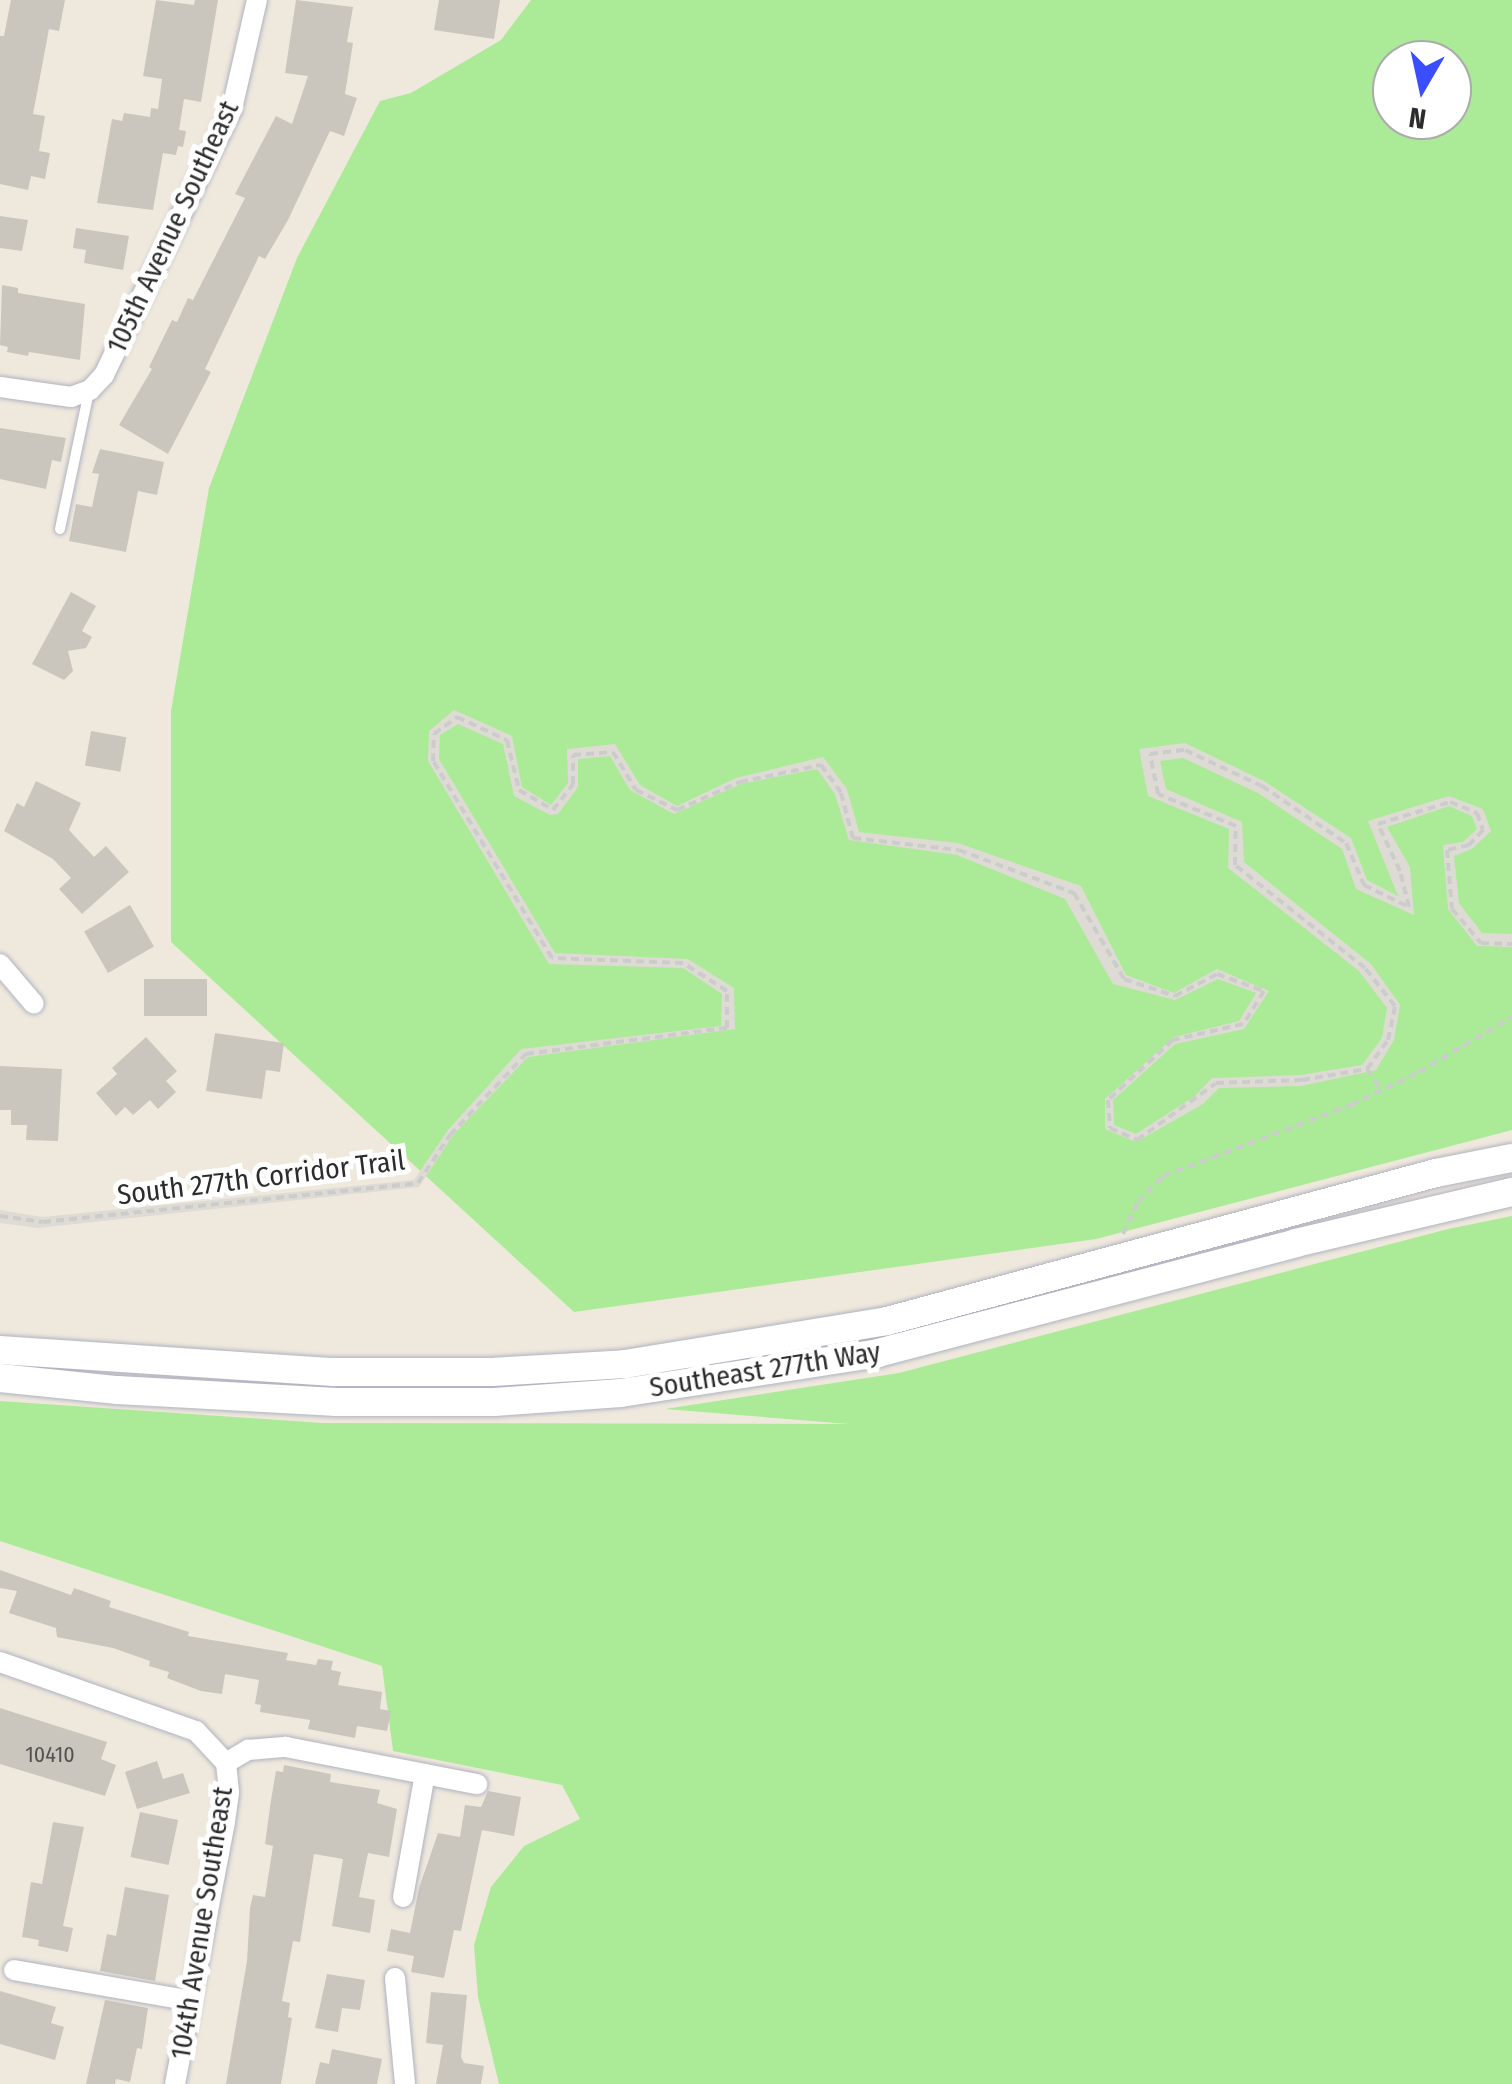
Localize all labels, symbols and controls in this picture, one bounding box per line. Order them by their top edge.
north arrow [1372,40,1472,140]
street label: 105th Avenue Southeast [100,95,246,359]
text: N [1407,101,1428,136]
street label: South 277th Corridor Trail [115,1144,407,1212]
street label: Southeast 277th Way [647,1335,883,1405]
house number: 10410 [25,1742,75,1768]
street label: 104th Avenue Southeast [164,1784,240,2062]

